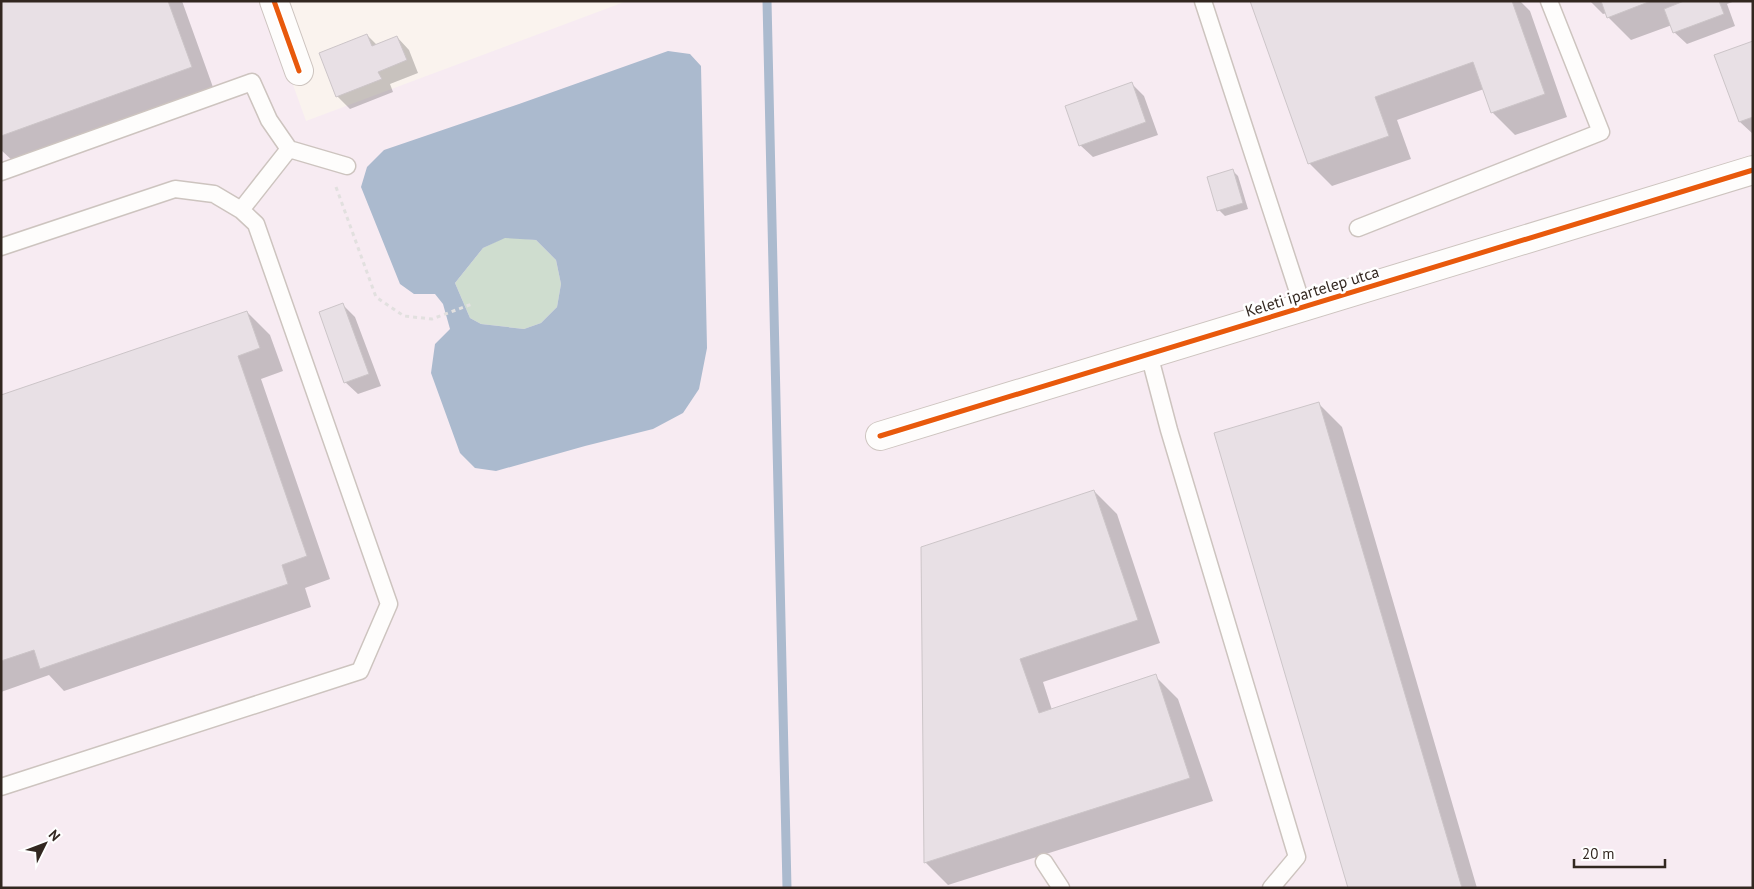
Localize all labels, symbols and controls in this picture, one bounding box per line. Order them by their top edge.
street label: Keleti ipartelep utca [1243,261,1381,321]
north arrow [20,819,70,869]
text: N [45,826,64,845]
scale bar [1574,836,1665,868]
text: 20 m [1582,844,1615,863]

